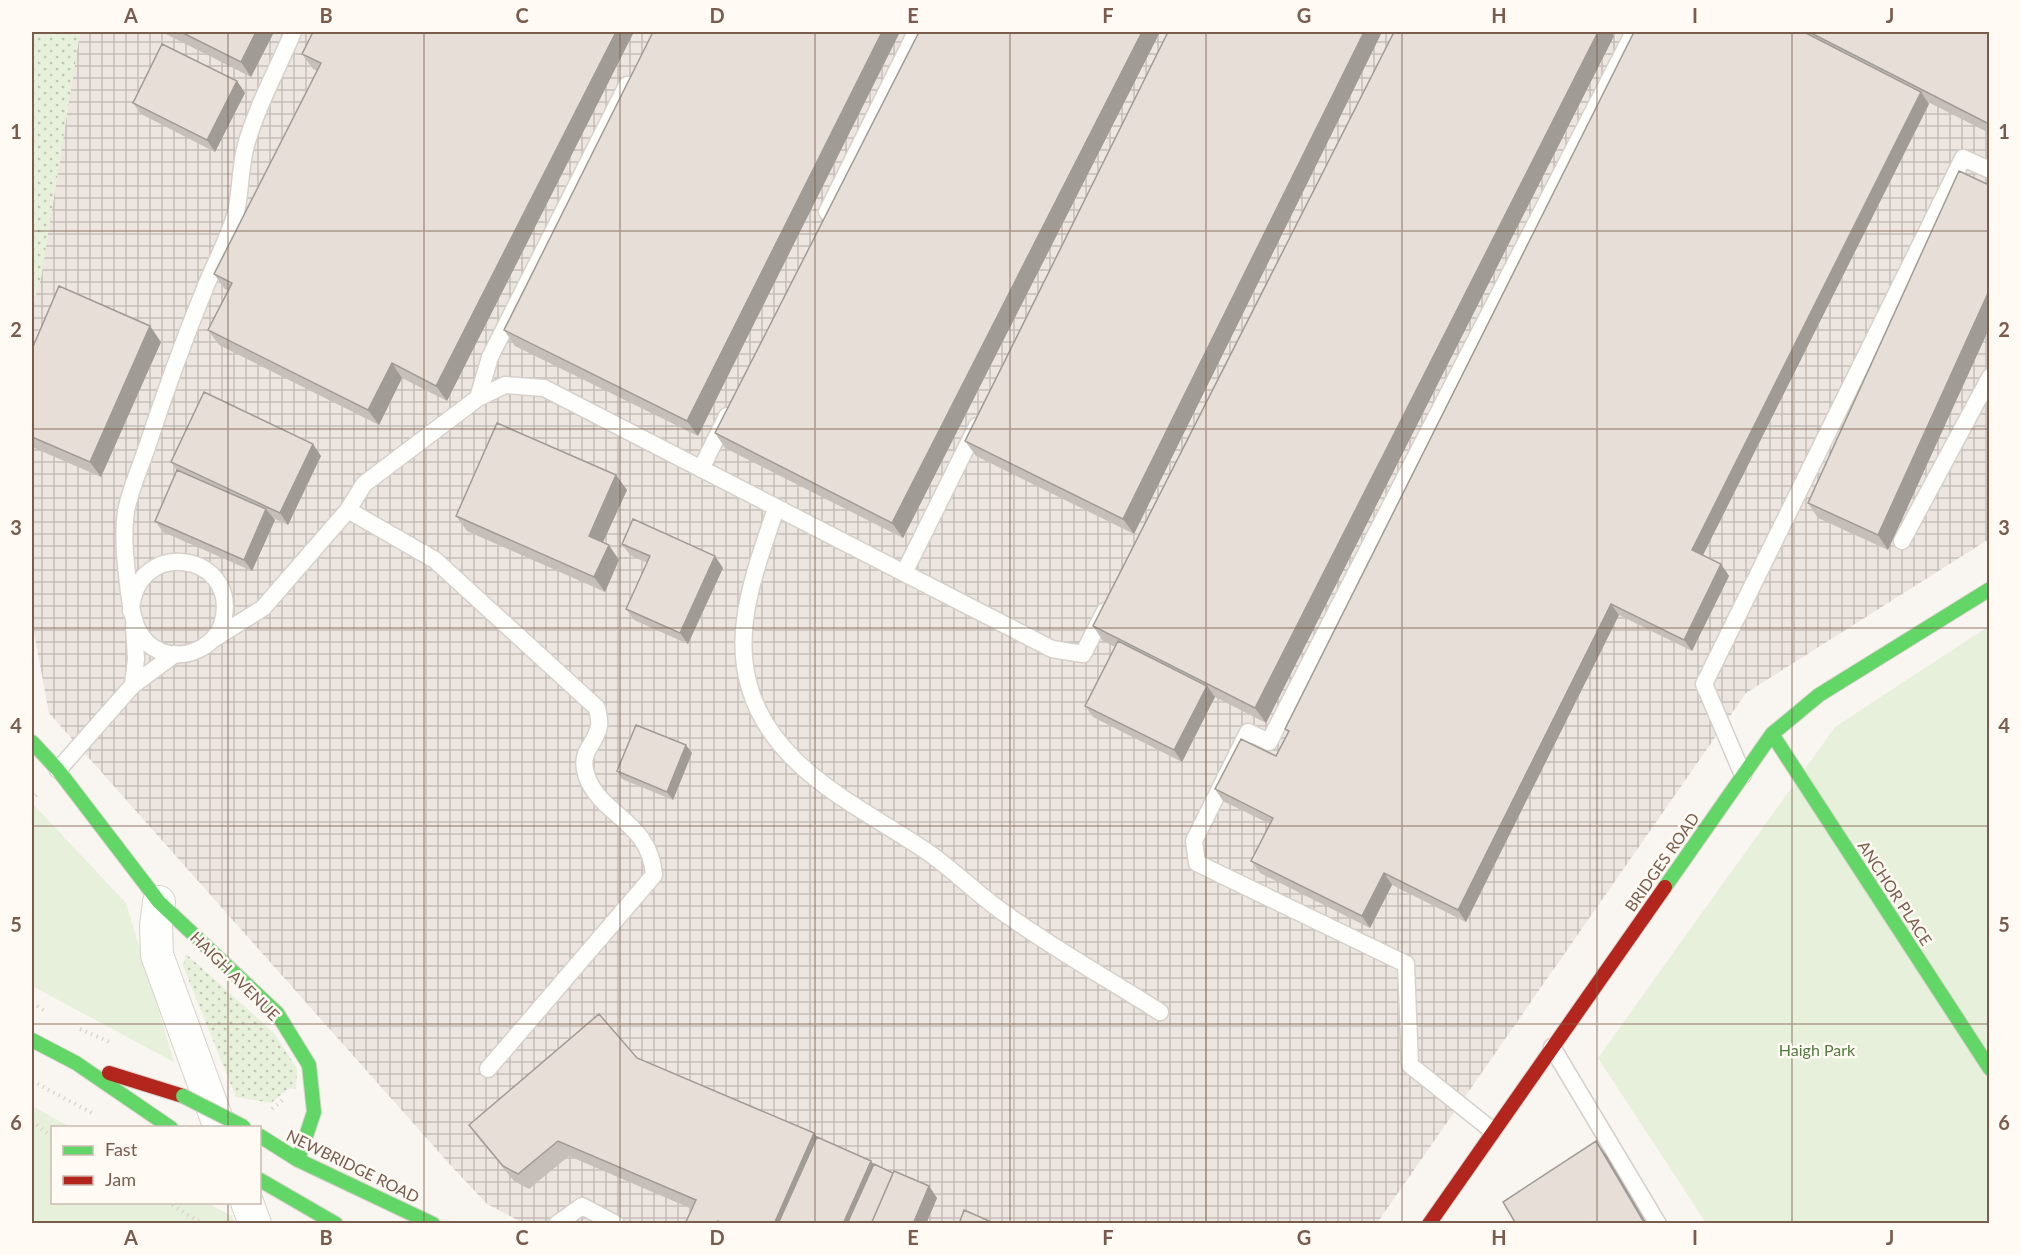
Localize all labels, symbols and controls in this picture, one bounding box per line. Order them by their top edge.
text: A [123,3,138,27]
text: B [319,3,333,27]
text: C [515,3,529,27]
text: D [709,3,725,27]
text: E [907,3,919,27]
text: F [1102,3,1114,27]
text: G [1297,3,1311,27]
text: H [1491,3,1507,27]
text: I [1692,3,1698,27]
text: J [1886,3,1894,27]
text: 1 [10,119,22,143]
text: 1 [1998,119,2010,143]
text: 2 [10,317,22,341]
text: 2 [1998,317,2010,341]
text: 3 [10,515,22,539]
text: 3 [1998,515,2010,539]
text: 4 [10,713,22,737]
text: 4 [1998,713,2010,737]
street label: BRIDGES ROAD [1621,809,1703,915]
street label: ANCHOR PLACE [1854,837,1936,949]
text: 5 [10,912,22,936]
text: 5 [1998,912,2010,936]
street label: HAIGH AVENUE [187,927,284,1024]
park label: Haigh Park [1779,1040,1856,1059]
text: 6 [10,1110,22,1134]
text: 6 [1998,1110,2010,1134]
street label: NEWBRIDGE ROAD [284,1125,423,1206]
legend [51,1126,261,1204]
text: Fast [105,1138,138,1160]
text: Jam [105,1168,136,1190]
text: A [123,1225,138,1249]
text: B [319,1225,333,1249]
text: C [515,1225,529,1249]
text: D [709,1225,725,1249]
text: E [907,1225,919,1249]
text: F [1102,1225,1114,1249]
text: G [1297,1225,1311,1249]
text: H [1491,1225,1507,1249]
text: I [1692,1225,1698,1249]
text: J [1886,1225,1894,1249]

